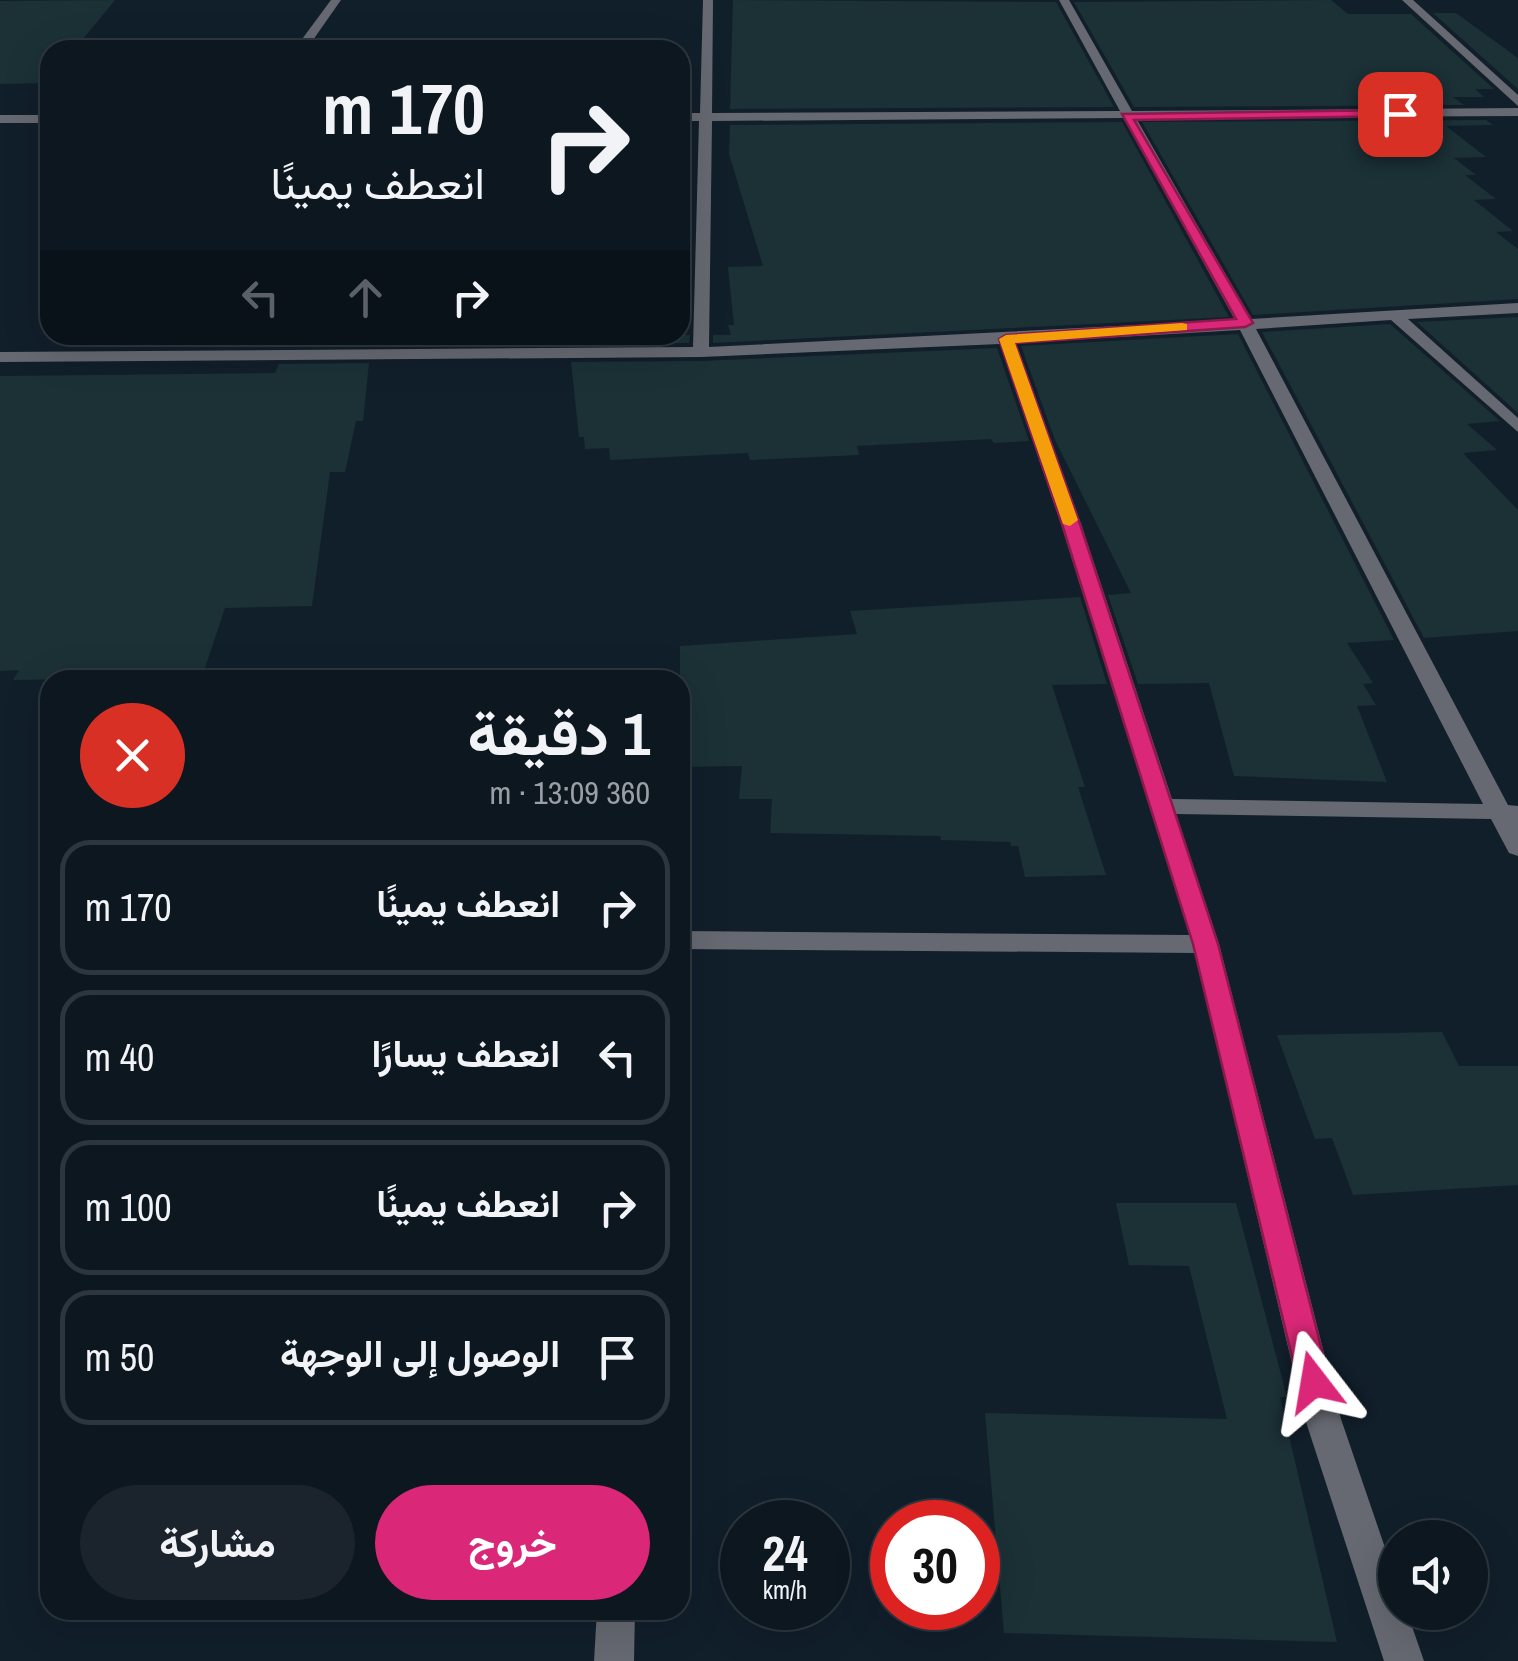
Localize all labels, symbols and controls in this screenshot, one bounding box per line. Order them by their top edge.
text: 170 m [322,62,485,156]
pin [1358,72,1443,157]
icon: right [520,80,650,210]
icon: arrive [1373,87,1428,142]
text: انعطف يمينًا [270,152,485,213]
icon: left [233,270,288,325]
icon: ahead [338,270,393,325]
icon: right [443,270,498,325]
text: 1 دقيقة [467,693,650,774]
button: close [80,703,185,808]
text: 360 m · 13:09 [490,771,650,814]
text: انعطف يمينًا [376,878,560,929]
icon: right [590,880,645,935]
text: 170 m [85,882,172,933]
text: انعطف يسارًا [371,1028,560,1079]
icon: left [590,1030,645,1085]
text: 40 m [85,1032,154,1083]
text: انعطف يمينًا [376,1178,560,1229]
icon: right [590,1180,645,1235]
text: 100 m [85,1182,172,1233]
text: الوصول إلى الوجهة [280,1328,560,1379]
icon: arrive [590,1330,645,1385]
position arrow [1262,1330,1366,1434]
text: 50 m [85,1332,154,1383]
button: مشاركة [80,1485,355,1600]
button: خروج [375,1485,650,1600]
speed limit sign: 30 [870,1500,1000,1630]
text: 24 [762,1519,808,1587]
map controls [1378,1520,1488,1630]
button: sound [1378,1520,1488,1630]
text: km/h [763,1573,807,1607]

